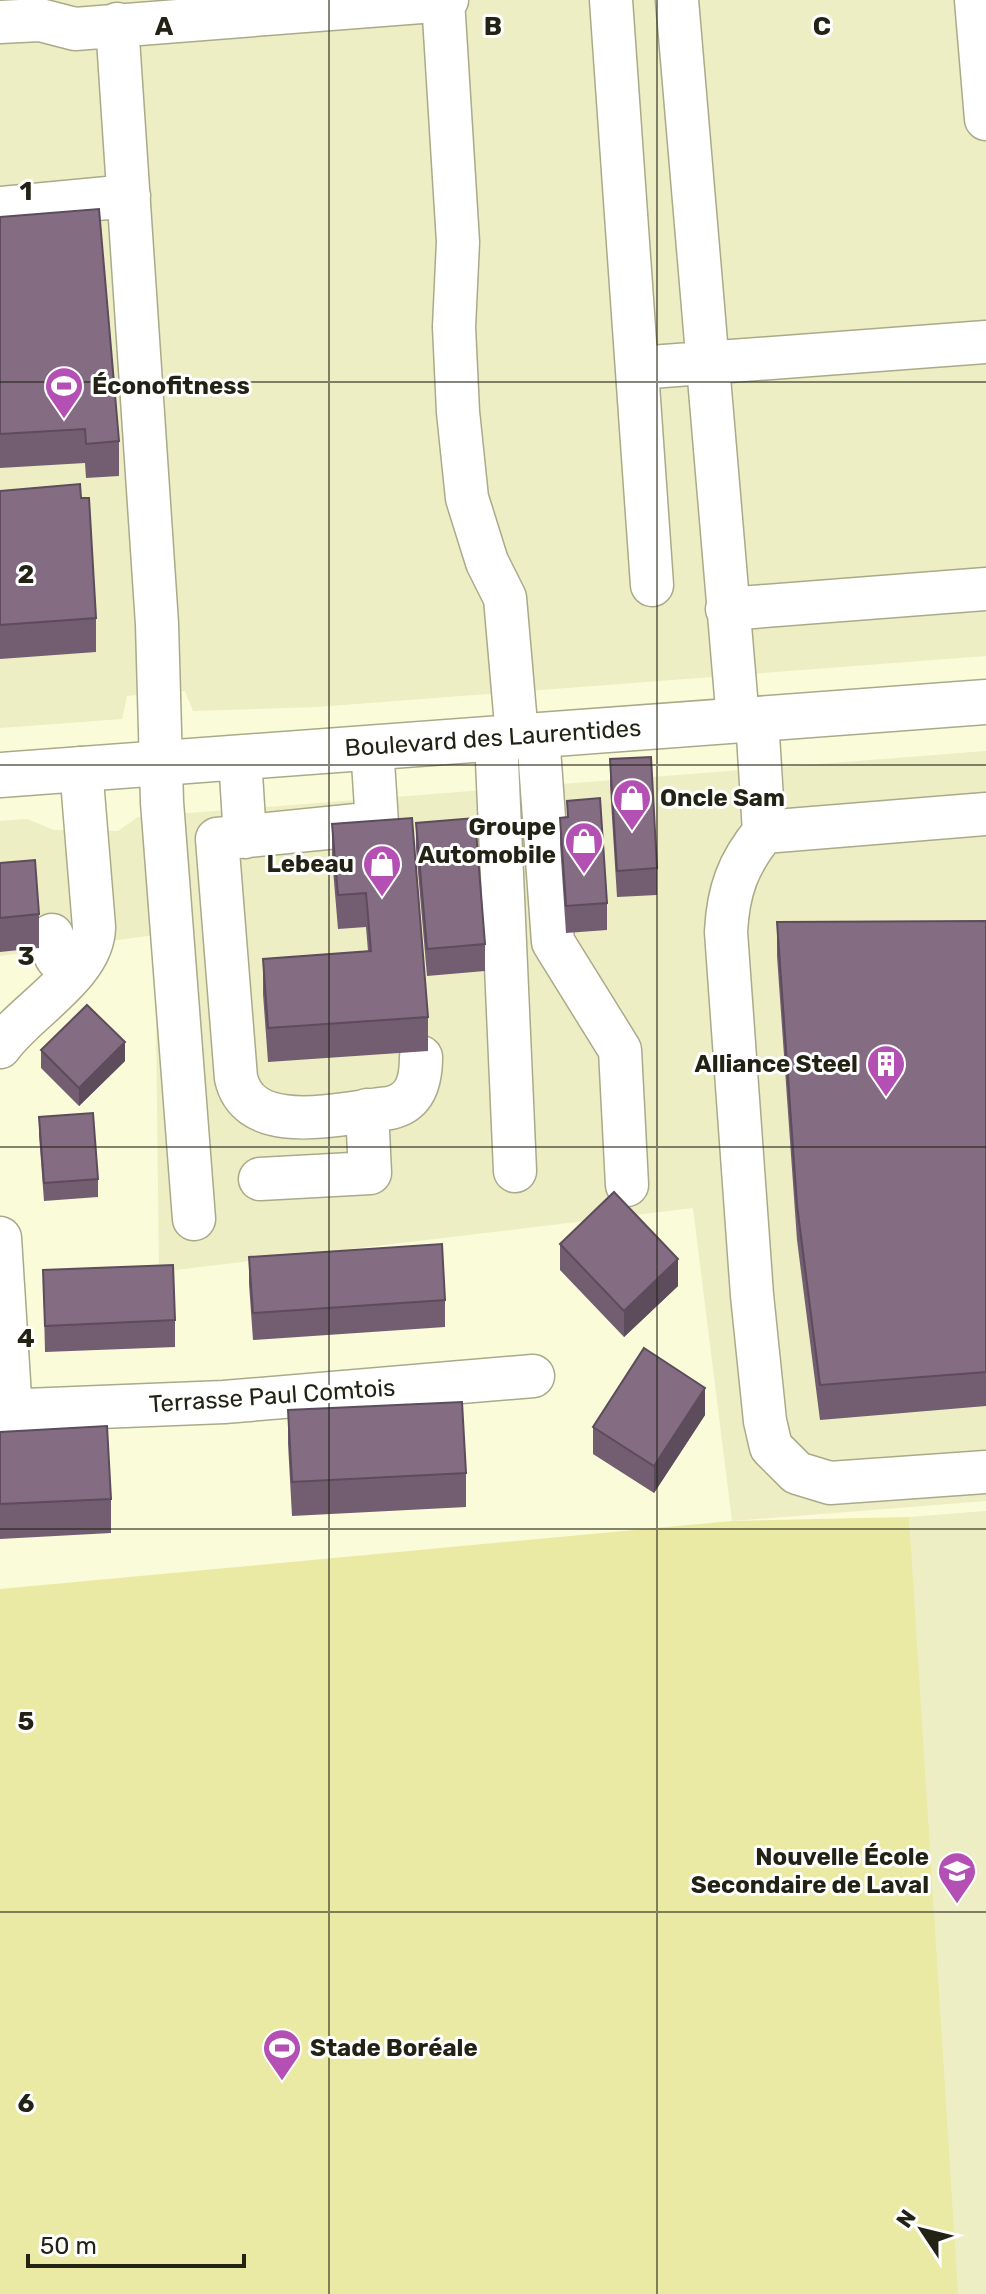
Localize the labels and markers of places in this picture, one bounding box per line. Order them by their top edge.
sports icon: Éconofitness [43,365,85,420]
place label: Éconofitness [92,372,250,400]
shop icon: Oncle Sam [611,777,653,832]
place label: Oncle Sam [660,784,785,812]
place label: Groupe Automobile [418,813,556,869]
shop icon: Groupe Automobile [563,820,605,875]
shop icon: Lebeau [361,843,403,898]
place label: Lebeau [267,850,354,878]
building icon: Alliance Steel [865,1043,907,1098]
place label: Alliance Steel [695,1050,858,1078]
place label: Nouvelle École Secondaire de Laval [691,1843,929,1899]
school or university icon: Nouvelle École Secondaire de Laval [936,1850,978,1905]
sports icon: Stade Boréale [261,2027,303,2082]
place label: Stade Boréale [310,2034,478,2062]

